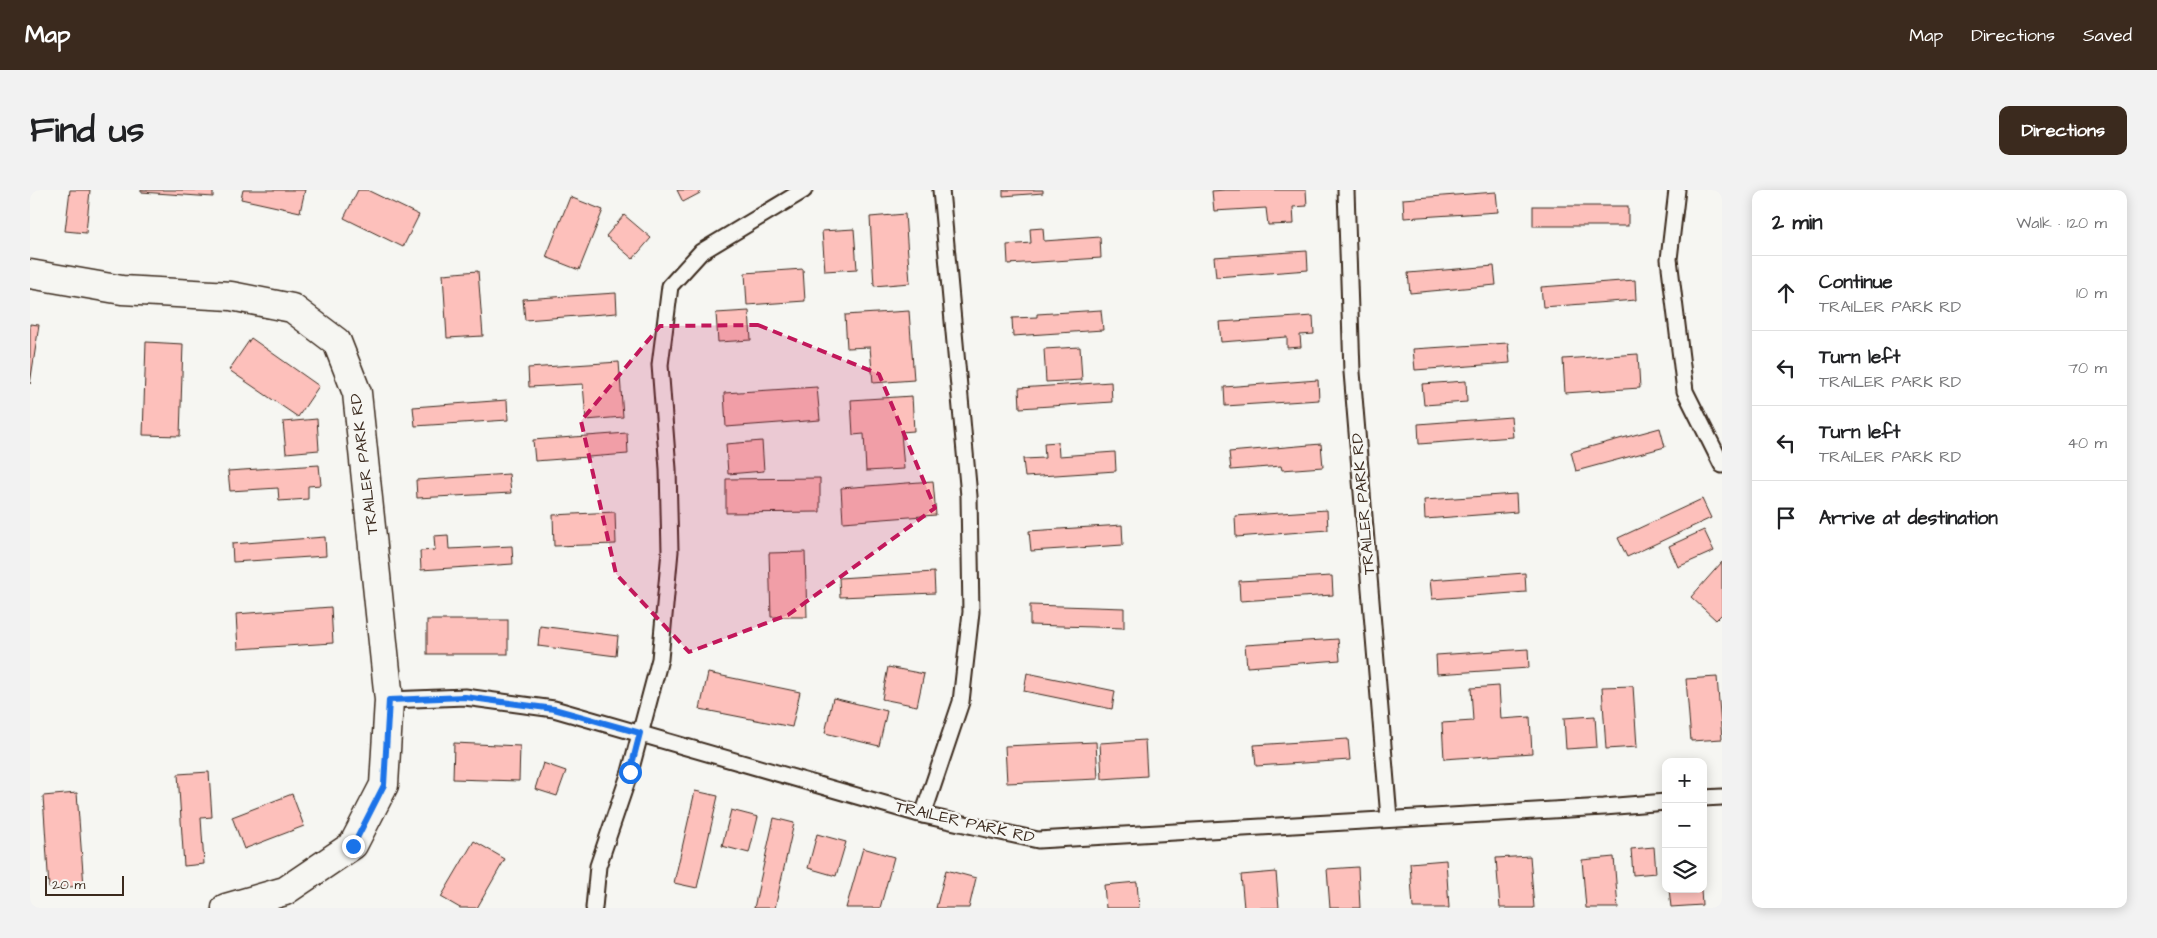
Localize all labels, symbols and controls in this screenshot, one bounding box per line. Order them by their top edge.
text: Map [25,18,70,52]
text: Map [1909,23,1943,48]
text: Directions [1971,23,2055,48]
text: Saved [2083,23,2132,48]
text: Find us [30,106,144,155]
button: Directions [1999,106,2127,155]
text: 2 min [1772,208,1822,237]
text: Walk · 120 m [2016,212,2107,234]
text: Continue [1819,269,1893,296]
icon: ahead [1772,279,1800,307]
text: 10 m [2076,282,2107,304]
text: TRAILER PARK RD [1819,296,1961,318]
text: Turn left [1819,344,1900,371]
icon: left [1772,354,1800,382]
text: 70 m [2068,357,2107,379]
text: TRAILER PARK RD [1819,371,1961,393]
street label: TRAILER PARK RD [344,392,384,536]
text: Turn left [1819,419,1900,446]
icon: left [1772,429,1800,457]
street label: TRAILER PARK RD [1346,432,1380,576]
text: 40 m [2067,432,2107,454]
text: TRAILER PARK RD [1819,446,1961,468]
icon: arrive [1772,504,1800,532]
text: Arrive at destination [1819,505,1998,532]
map controls [1662,758,1707,893]
button: + [1662,758,1707,803]
route start [619,761,642,784]
street label: TRAILER PARK RD [893,795,1037,849]
button: − [1662,803,1707,848]
route end [342,835,365,858]
button: layers [1662,848,1707,893]
scale bar [45,873,124,896]
text: 20 m [52,875,85,895]

